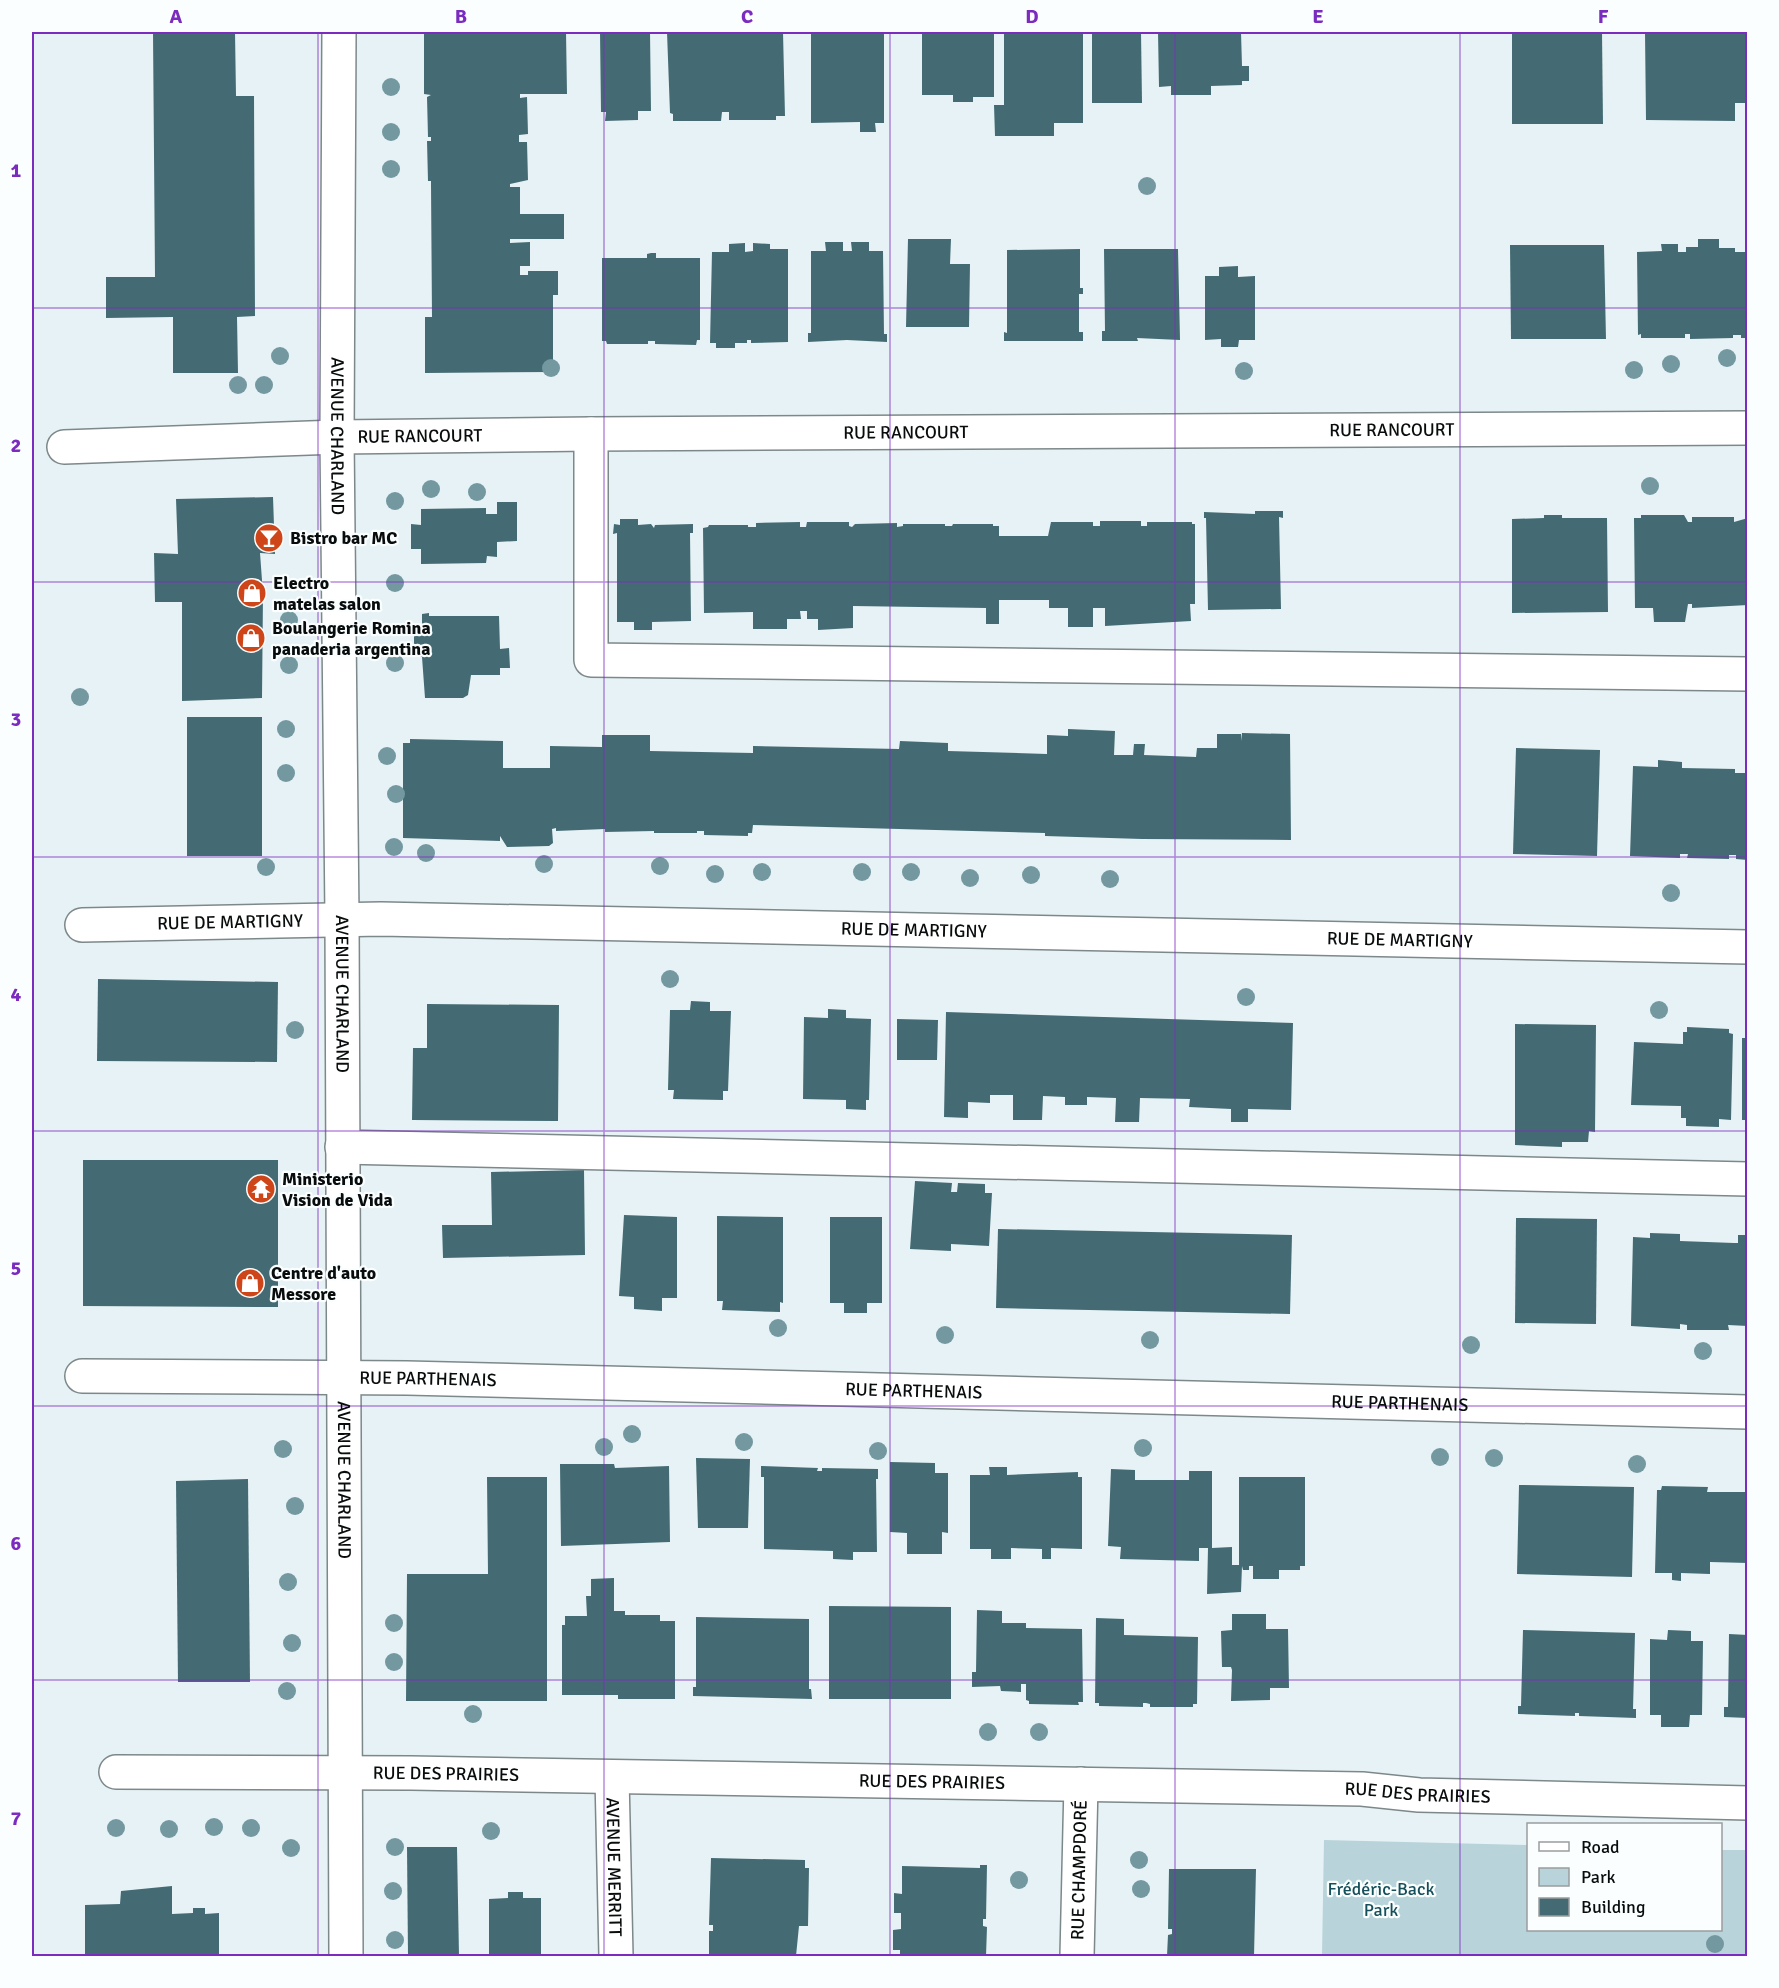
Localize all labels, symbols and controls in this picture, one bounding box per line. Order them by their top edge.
text: A [170,4,183,29]
text: B [455,4,467,29]
text: C [741,4,753,29]
text: D [1025,4,1039,29]
text: E [1312,4,1324,29]
text: F [1598,4,1609,29]
text: 1 [11,158,22,183]
street label: AVENUE CHARLAND [326,357,349,515]
street label: RUE RANCOURT [1329,419,1454,441]
street label: RUE RANCOURT [843,421,968,444]
street label: RUE RANCOURT [357,424,483,448]
text: 2 [11,433,21,458]
bar icon: Bistro bar MC [253,522,285,554]
place label: Bistro bar MC [290,527,397,549]
place label: Electro matelas salon [273,572,381,615]
shop icon: Electro matelas salon [236,577,268,609]
place label: Boulangerie Romina panaderia argentina [272,617,431,660]
shop icon: Boulangerie Romina panaderia argentina [235,622,267,654]
text: 3 [11,707,21,732]
street label: RUE DE MARTIGNY [157,910,303,934]
street label: AVENUE CHARLAND [331,915,354,1073]
street label: RUE DE MARTIGNY [841,917,987,942]
street label: RUE DE MARTIGNY [1327,927,1473,952]
text: 4 [11,982,22,1007]
place label: Ministerio Vision de Vida [282,1168,393,1211]
temple icon: Ministerio Vision de Vida [245,1173,277,1205]
text: 5 [11,1256,21,1281]
place label: Centre d'auto Messore [271,1262,376,1305]
shop icon: Centre d'auto Messore [234,1267,266,1299]
street label: RUE PARTHENAIS [359,1367,497,1391]
street label: RUE PARTHENAIS [845,1378,983,1404]
street label: RUE PARTHENAIS [1331,1390,1469,1416]
street label: AVENUE CHARLAND [333,1401,355,1559]
text: 6 [11,1531,22,1556]
street label: RUE DES PRAIRIES [373,1762,519,1786]
street label: RUE DES PRAIRIES [859,1770,1005,1794]
street label: RUE DES PRAIRIES [1345,1778,1491,1808]
street label: AVENUE MERRITT [601,1797,627,1937]
street label: RUE CHAMPDORÉ [1066,1800,1092,1940]
text: 7 [11,1806,22,1831]
legend [1527,1823,1722,1931]
text: Road [1581,1836,1620,1858]
text: Park [1581,1866,1616,1888]
park label: Frédéric-Back Park [1328,1878,1434,1921]
text: Building [1581,1896,1645,1918]

